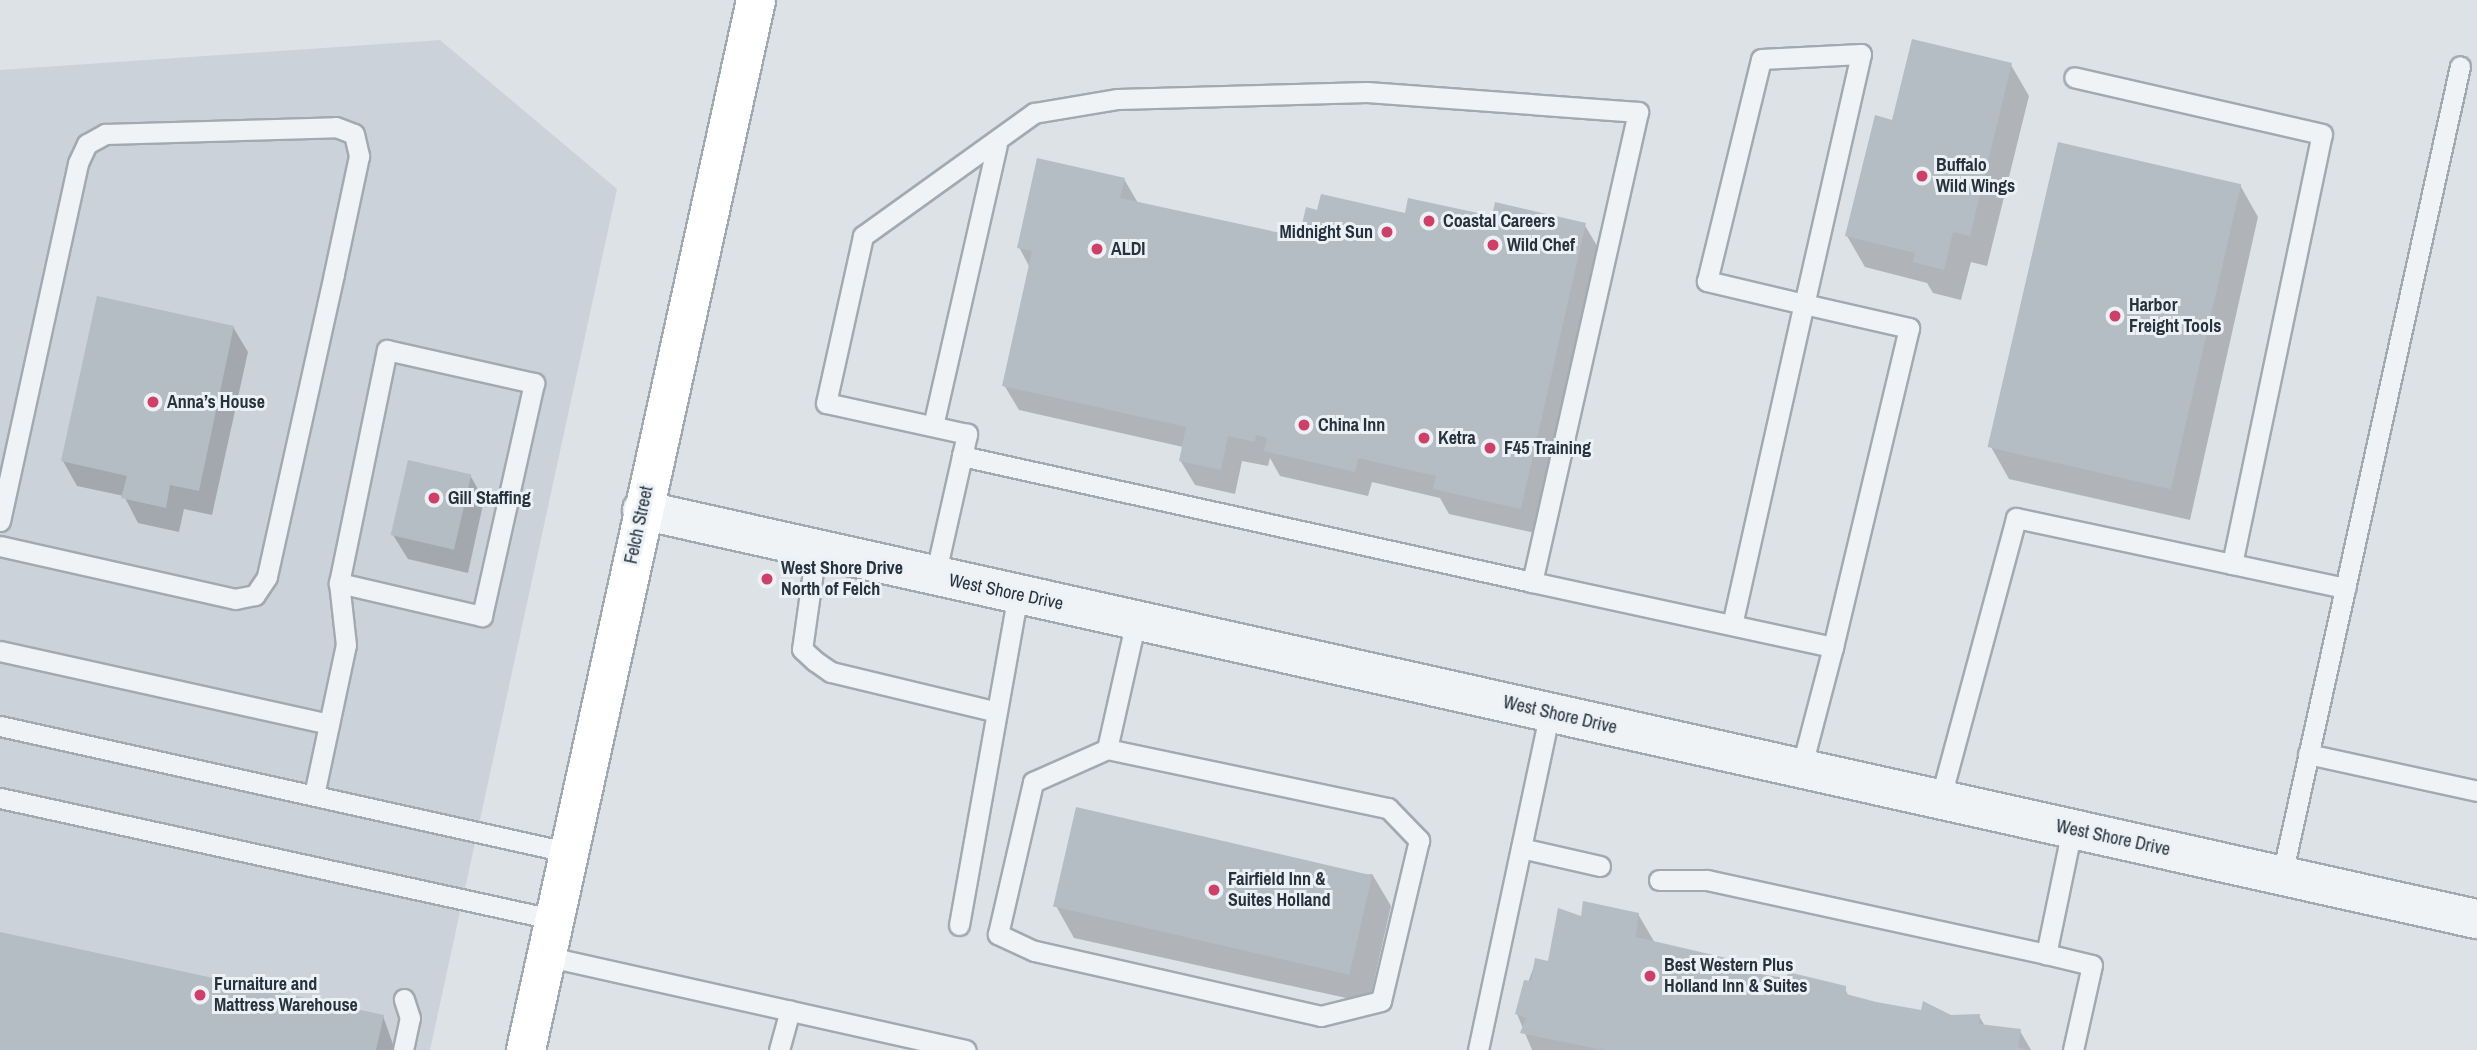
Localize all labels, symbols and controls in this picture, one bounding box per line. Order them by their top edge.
place label: Buffalo Wild Wings [1936,155,2015,198]
marker: Buffalo Wild Wings [1914,168,1930,184]
place label: Coastal Careers [1443,210,1555,232]
marker: Coastal Careers [1421,213,1437,229]
place label: Midnight Sun [1280,221,1373,243]
marker: Midnight Sun [1379,224,1395,240]
place label: Wild Chef [1507,234,1575,256]
marker: Wild Chef [1485,237,1501,253]
place label: ALDI [1111,238,1145,260]
marker: ALDI [1089,241,1105,257]
place label: Harbor Freight Tools [2129,295,2221,338]
marker: Harbor Freight Tools [2107,308,2123,324]
place label: Anna’s House [167,391,265,413]
marker: Anna’s House [145,394,161,410]
place label: China Inn [1318,414,1385,436]
marker: China Inn [1296,417,1312,433]
place label: Ketra [1438,427,1476,449]
marker: Ketra [1416,430,1432,446]
place label: F45 Training [1504,437,1591,459]
marker: F45 Training [1482,440,1498,456]
street label: Felch Street [620,484,658,566]
place label: Gill Staffing [448,487,531,509]
marker: Gill Staffing [426,490,442,506]
place label: West Shore Drive North of Felch [781,558,903,600]
street label: West Shore Drive [947,569,1065,615]
marker: West Shore Drive North of Felch [759,571,775,587]
street label: West Shore Drive [1501,691,1619,739]
street label: West Shore Drive [2054,815,2172,861]
place label: Fairfield Inn & Suites Holland [1228,869,1331,912]
marker: Fairfield Inn & Suites Holland [1206,882,1222,898]
place label: Best Western Plus Holland Inn & Suites [1664,955,1808,998]
marker: Best Western Plus Holland Inn & Suites [1642,968,1658,984]
place label: Furnaiture and Mattress Warehouse [214,974,358,1016]
marker: Furnaiture and Mattress Warehouse [192,987,208,1003]

